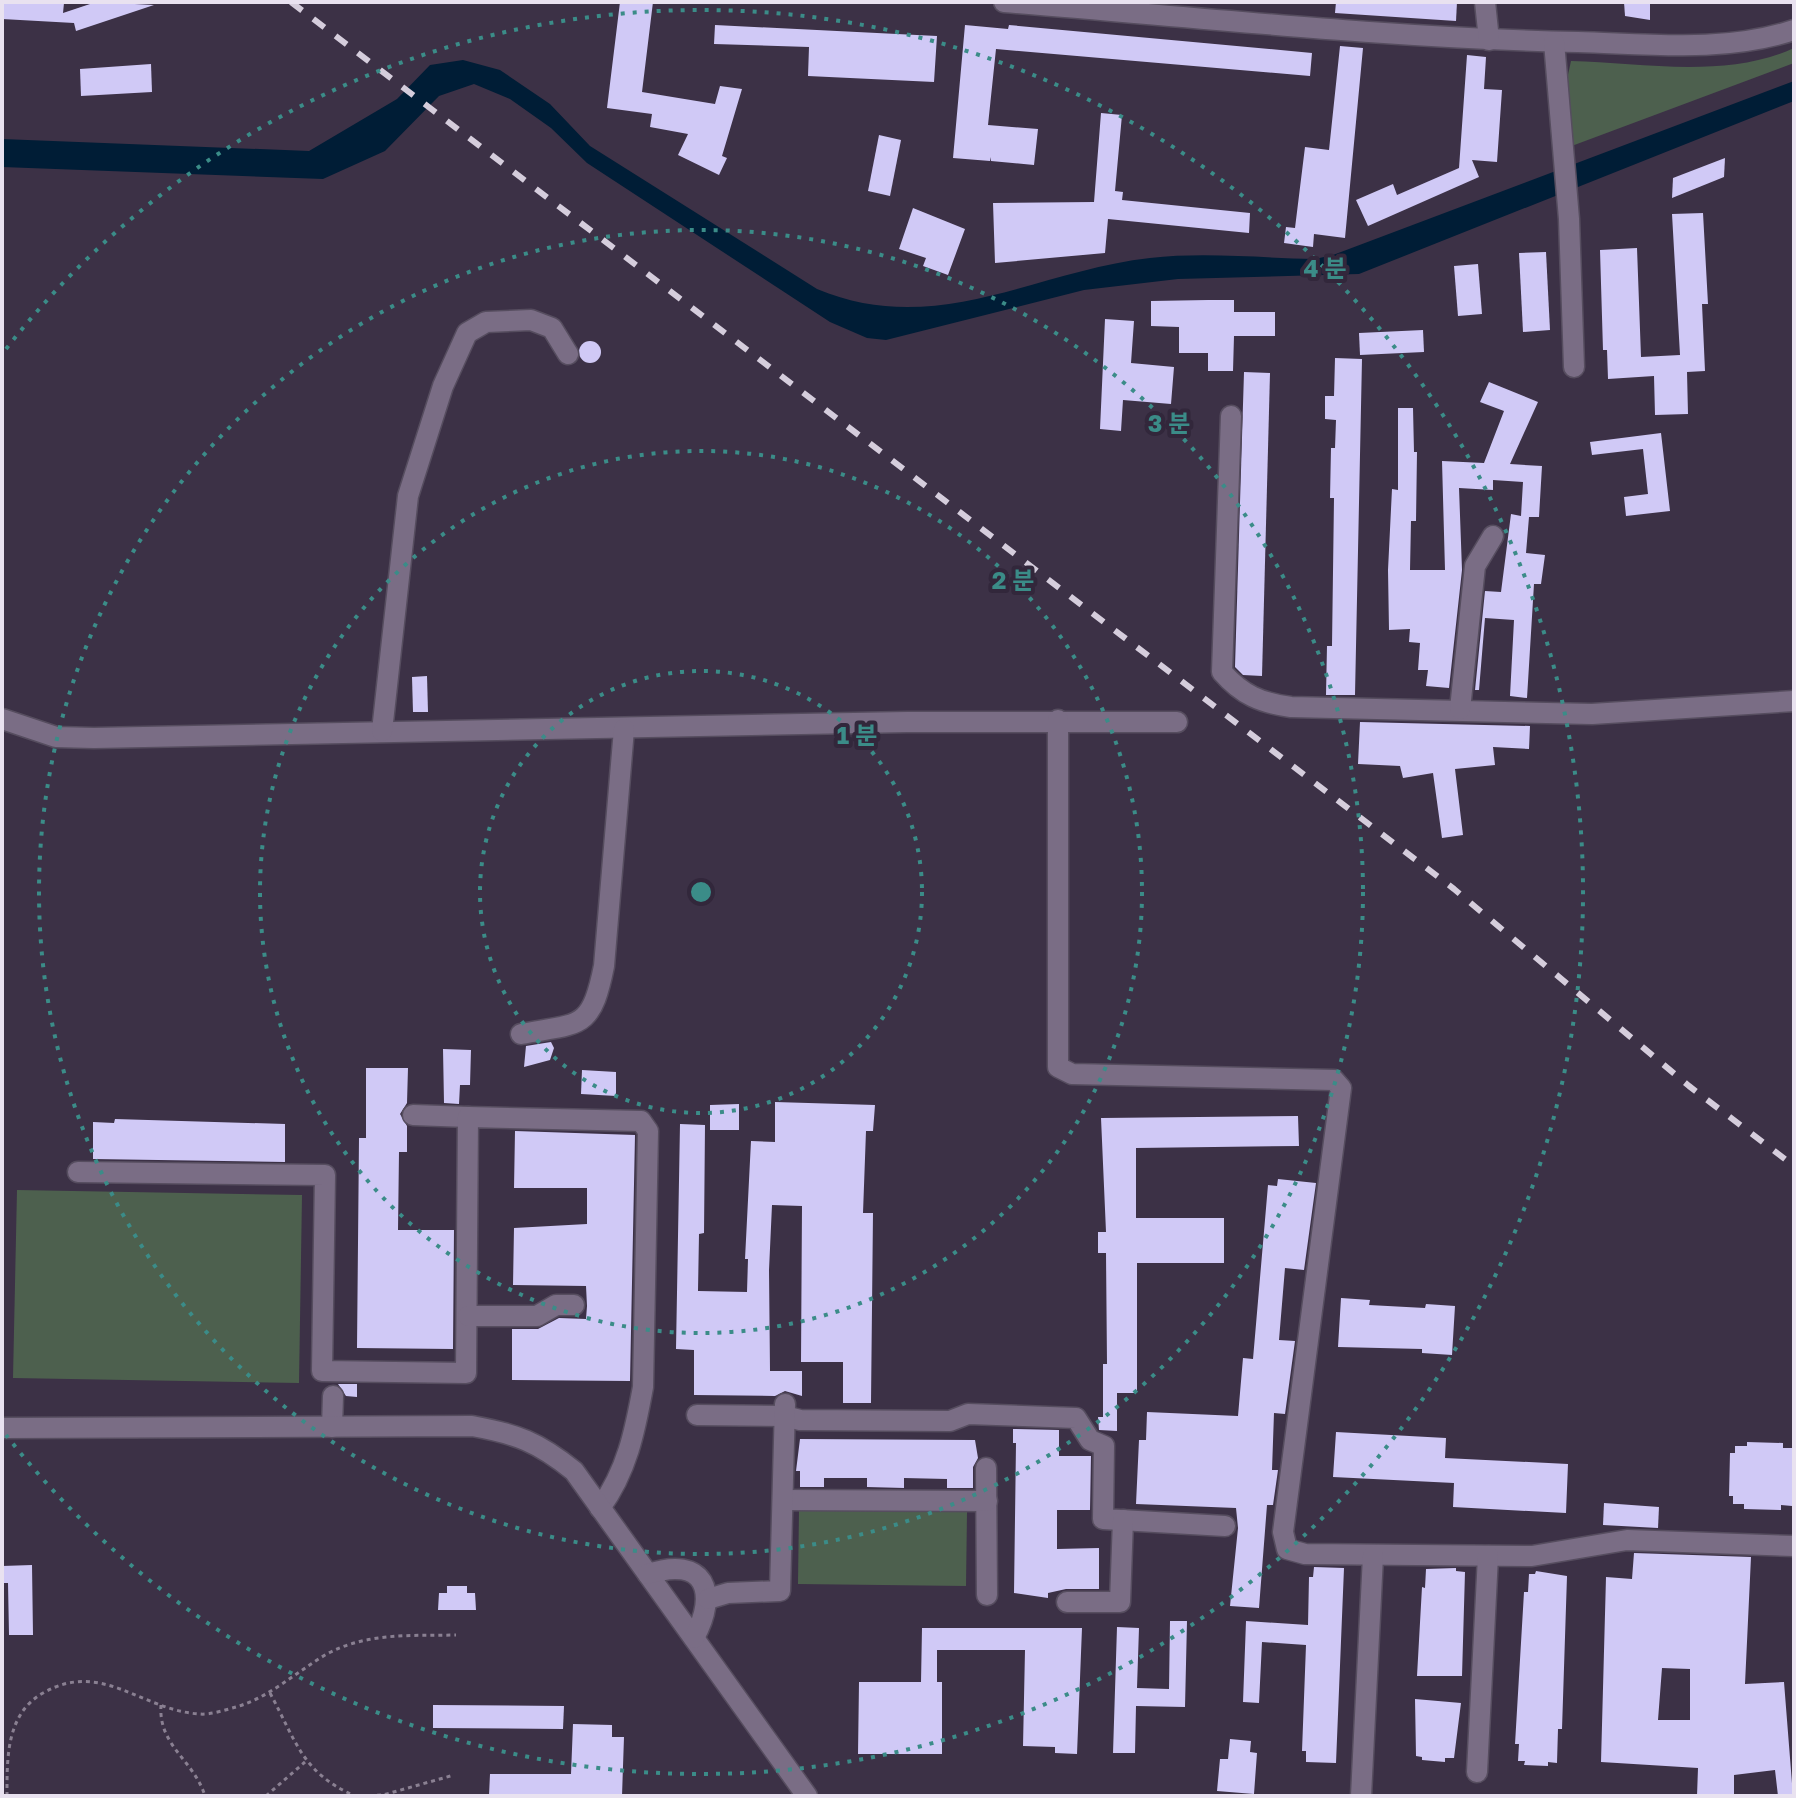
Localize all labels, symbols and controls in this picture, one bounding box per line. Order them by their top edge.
text: 4 분 [1303,253,1347,282]
text: 3 분 [1148,408,1190,437]
text: 2 분 [992,565,1034,594]
text: 1 분 [837,720,877,749]
centre of rings [687,878,715,906]

